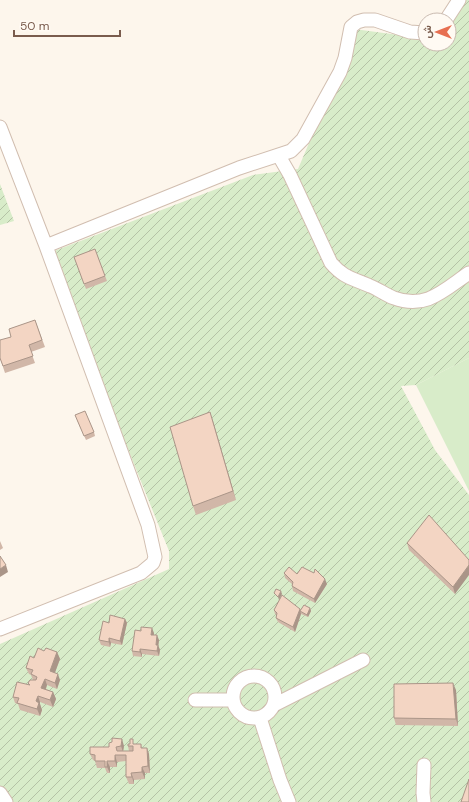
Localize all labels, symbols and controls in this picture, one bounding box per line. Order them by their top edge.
scale bar [14,12,120,38]
north arrow [417,12,457,52]
text: 50 m [20,18,49,34]
text: ش [420,25,434,39]

